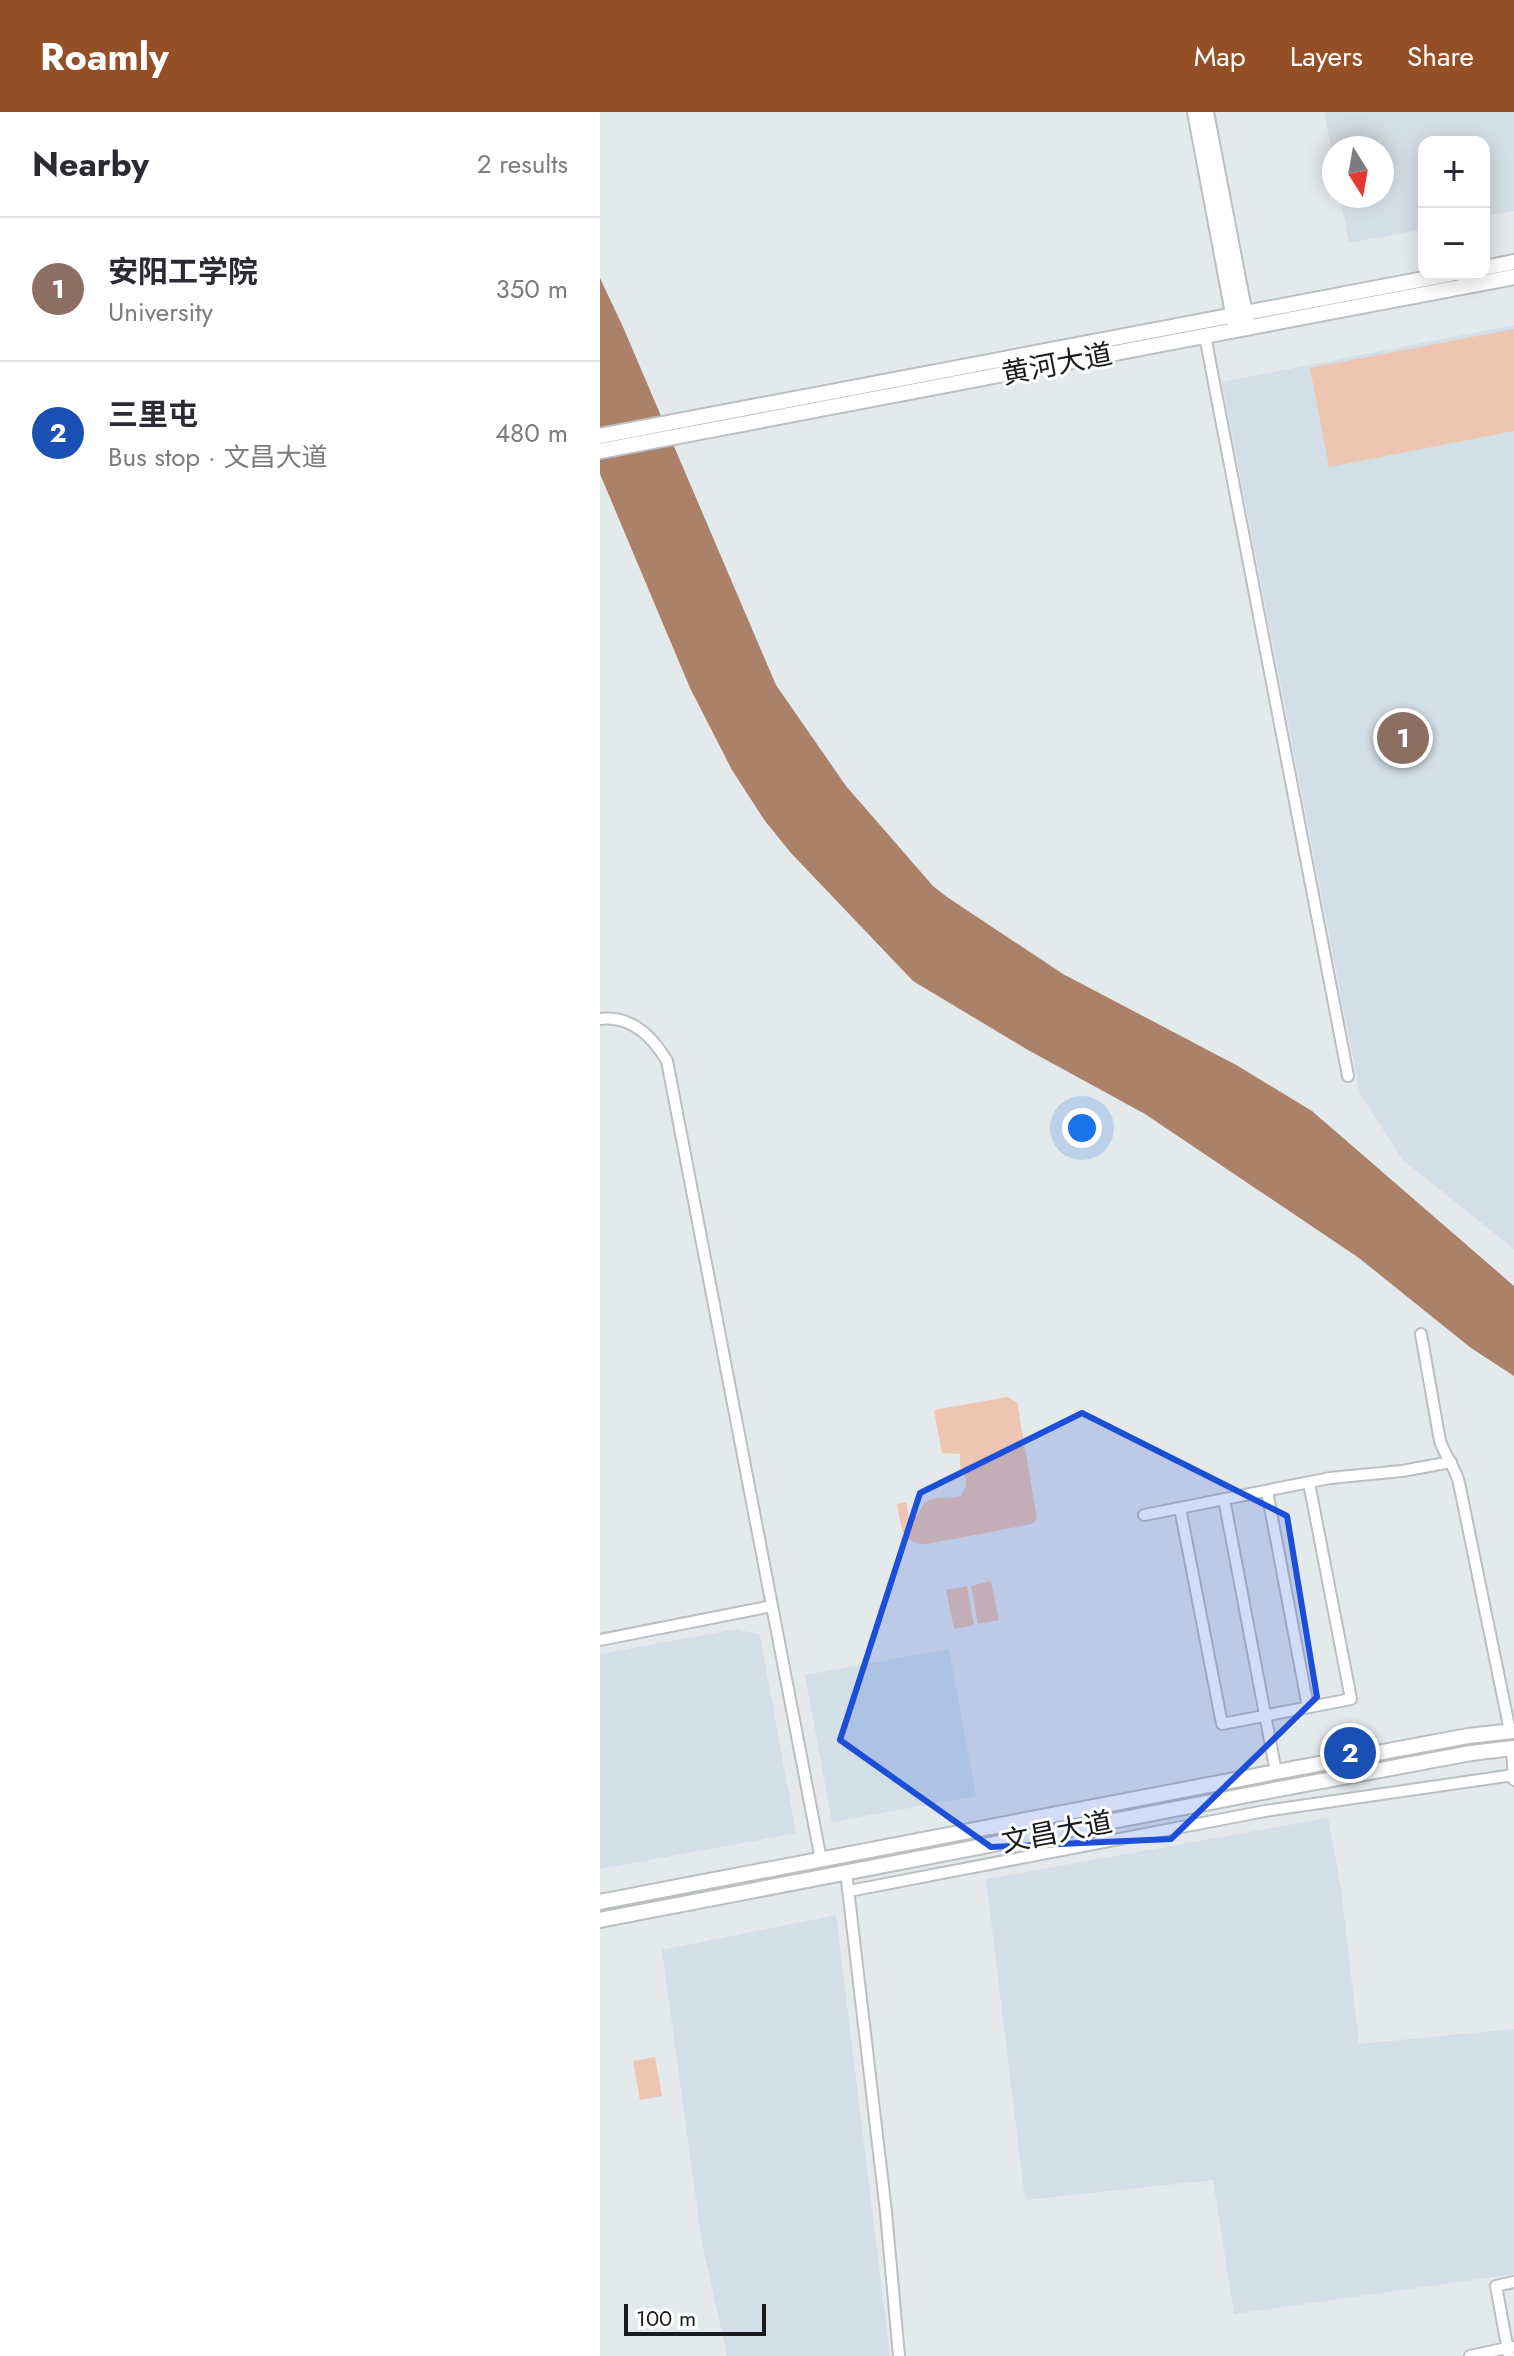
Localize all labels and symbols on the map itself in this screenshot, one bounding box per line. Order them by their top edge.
north arrow [1322,136,1394,208]
street label: 黄河大道 [998,333,1116,395]
pin: 1 [1377,708,1429,768]
your location [1062,1108,1102,1148]
pin: 2 [1324,1723,1376,1783]
street label: 文昌大道 [998,1801,1116,1863]
scale bar [624,2300,766,2336]

